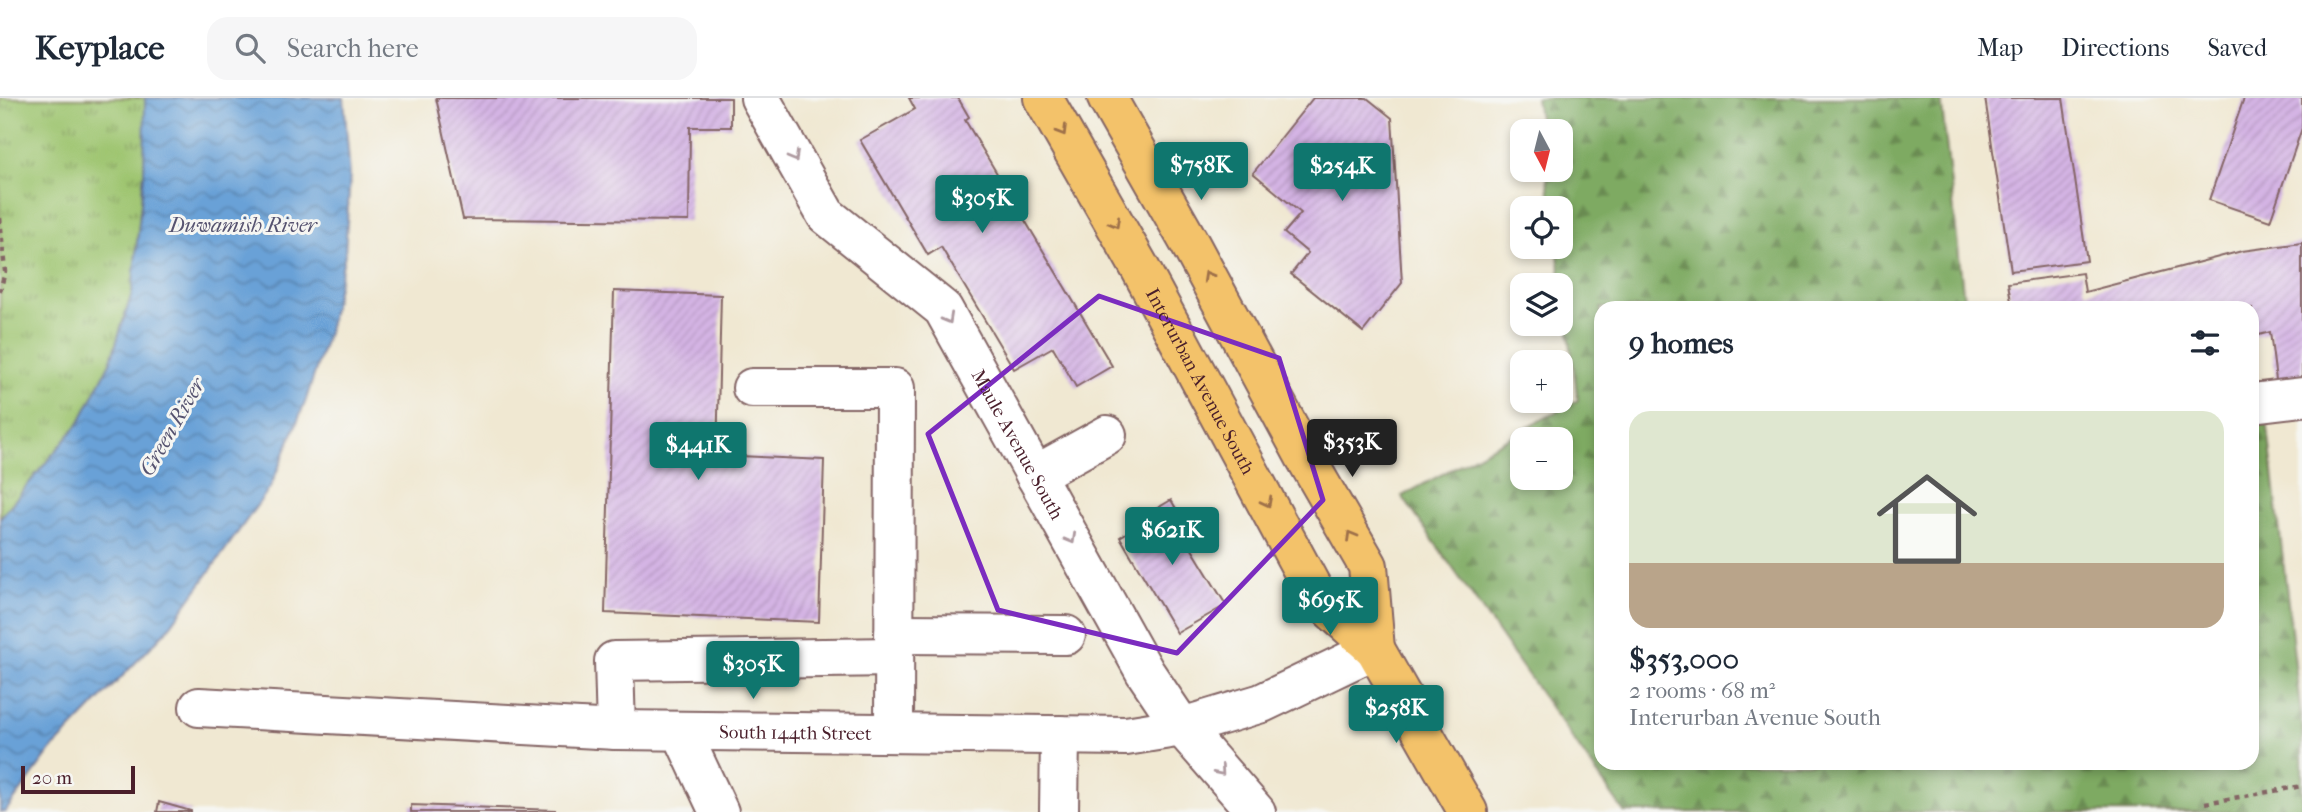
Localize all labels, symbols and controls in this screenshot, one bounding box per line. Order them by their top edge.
search box [207,17,697,80]
text: Keyplace [35,29,165,68]
icon: search [231,29,269,67]
text: Search here [287,33,419,64]
text: Map [1977,34,2023,62]
text: Directions [2061,34,2169,62]
text: Saved [2207,34,2267,62]
north arrow [1510,119,1573,182]
map controls [1510,119,1573,490]
one-way arrow [1054,123,1067,136]
pin: $758K [1152,142,1250,202]
pin: $254K [1293,144,1391,203]
one-way arrow [785,150,798,163]
text: $758K [1170,151,1232,178]
text: $254K [1310,152,1374,179]
pin: $305K [933,176,1031,235]
text: $305K [951,184,1013,211]
button: locate [1510,196,1573,259]
water label: Duwamish River [167,213,318,237]
one-way arrow [1107,216,1120,228]
one-way arrow [1203,271,1216,283]
button: layers [1510,273,1573,336]
street label: Interurban Avenue South [1141,285,1259,479]
one-way arrow [940,312,953,324]
icon: filters [2186,324,2224,362]
text: 9 homes [1629,326,1734,361]
button: + [1510,350,1573,413]
street label: Maule Avenue South [967,366,1068,524]
water label: Green River [134,373,210,480]
pin: $353K [1303,420,1401,479]
pin: $441K [649,422,747,482]
button: − [1510,427,1573,490]
text: $353K [1323,428,1381,455]
text: $441K [666,431,730,458]
icon: home [1864,456,1990,582]
one-way arrow [1258,495,1272,508]
pin: $621K [1123,508,1221,567]
text: $621K [1141,516,1203,543]
one-way arrow [1346,531,1359,544]
one-way arrow [1063,532,1076,545]
pin: $695K [1281,578,1379,637]
text: $695K [1298,586,1362,613]
pin: $305K [704,642,802,701]
text: $353,000 [1629,642,1739,677]
text: $305K [722,650,784,677]
text: 2 rooms · 68 m² [1629,677,1775,704]
pin: $258K [1347,686,1445,745]
text: $258K [1365,694,1427,721]
text: Interurban Avenue South [1629,704,1881,731]
street label: South 144th Street [719,721,872,745]
one-way arrow [1212,762,1224,775]
scale bar [21,763,135,795]
text: 20 m [32,767,72,789]

